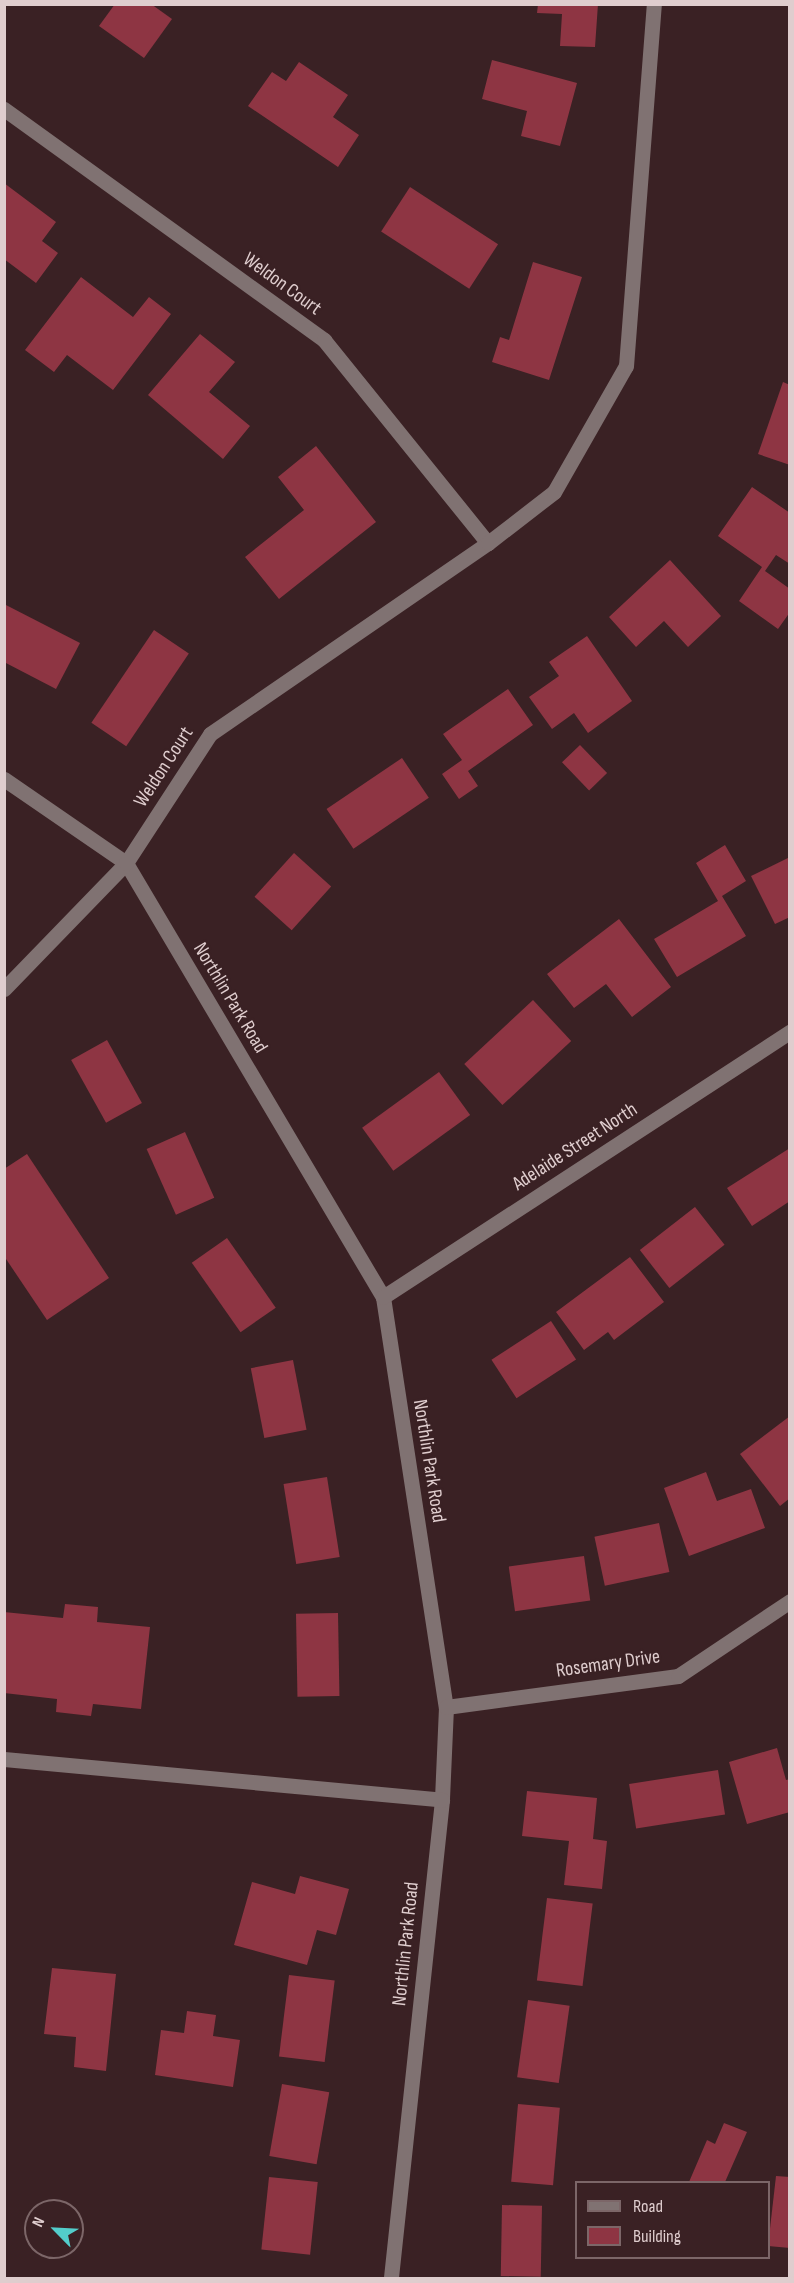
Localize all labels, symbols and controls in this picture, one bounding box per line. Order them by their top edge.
street label: Weldon Court [238,248,326,320]
street label: Weldon Court [129,722,199,812]
street label: Northlin Park Road [188,938,272,1058]
street label: Adelaide Street North [508,1098,642,1196]
street label: Northlin Park Road [407,1398,451,1524]
street label: Rosemary Drive [554,1645,662,1683]
street label: Northlin Park Road [388,1881,424,2007]
legend [575,2181,770,2259]
text: Road [633,2196,663,2217]
north arrow [24,2199,84,2259]
text: N [29,2215,49,2230]
text: Building [633,2226,681,2247]

